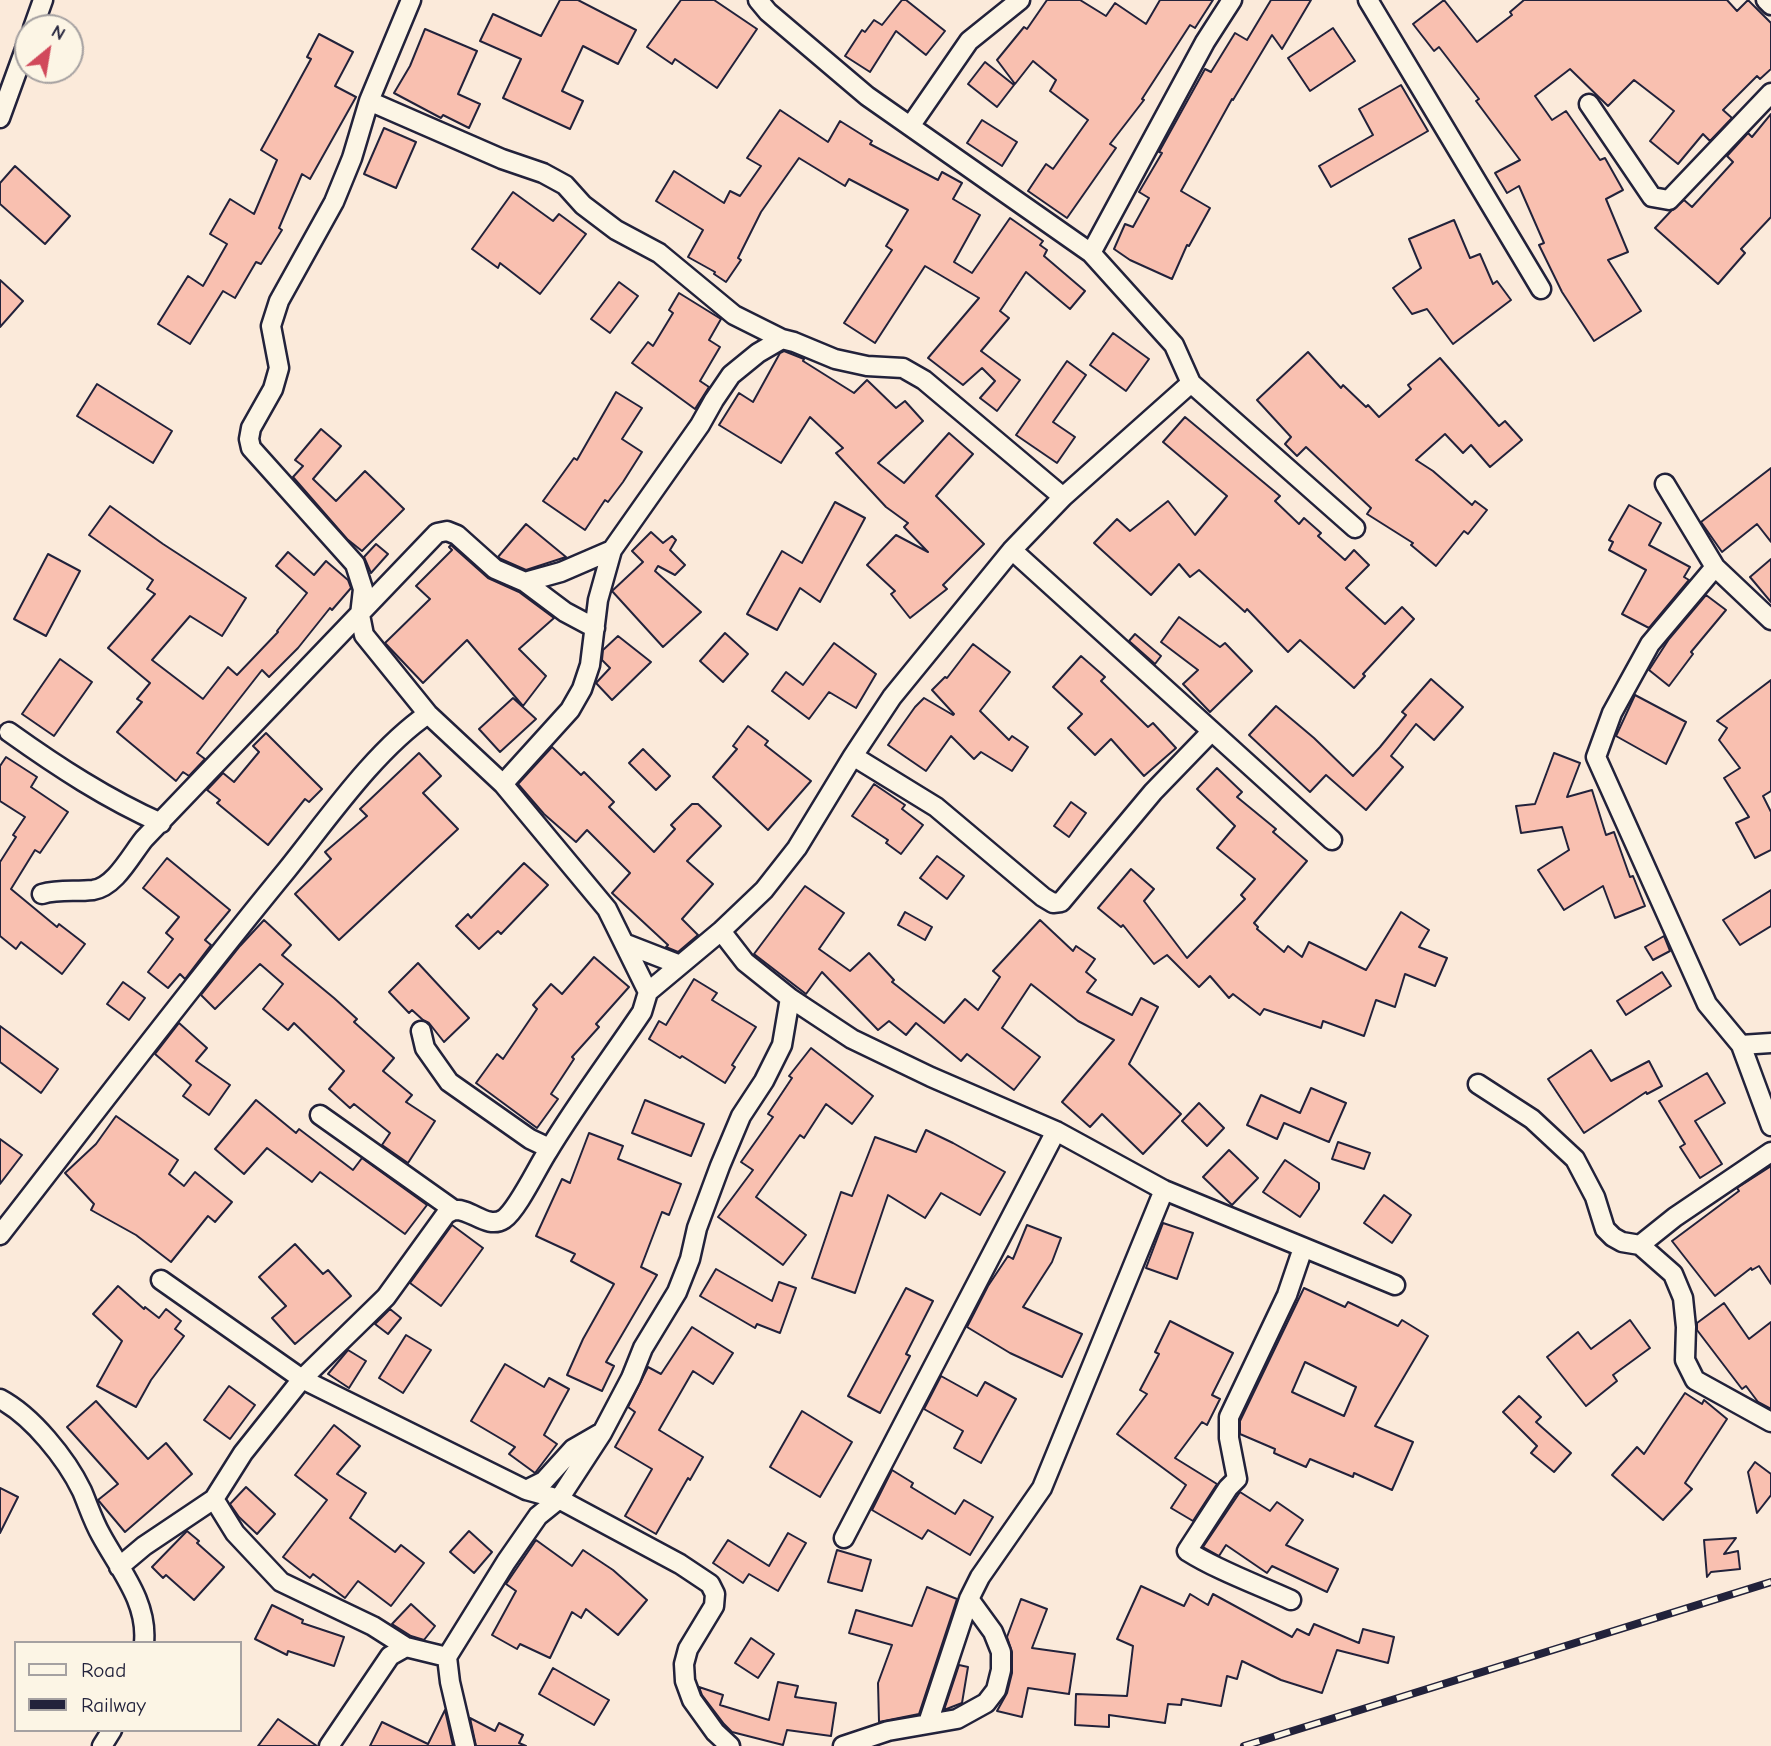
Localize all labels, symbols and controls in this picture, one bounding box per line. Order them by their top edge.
north arrow [14,14,84,84]
text: N [48,20,69,45]
legend [14,1641,242,1732]
text: Road [81,1658,126,1682]
text: Railway [81,1693,146,1717]

